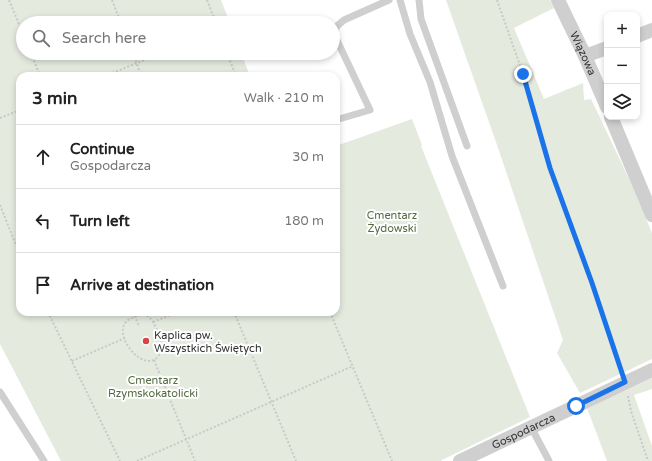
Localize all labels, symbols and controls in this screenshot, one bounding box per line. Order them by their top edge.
map controls [604,12,640,120]
button: + [604,12,640,48]
search box [16,16,340,60]
icon: search [30,27,52,49]
text: Search here [62,29,146,47]
street label: Wiązowa [567,29,599,77]
button: − [604,48,640,84]
route end [514,65,532,83]
button: layers [604,84,640,120]
text: 3 min [32,88,77,109]
text: Walk · 210 m [244,90,324,106]
text: Continue [70,140,134,158]
icon: ahead [32,146,54,168]
text: 30 m [292,149,324,165]
text: Gospodarcza [70,158,151,174]
park label: Cmentarz Żydowski [367,209,418,235]
icon: left [32,210,54,232]
text: Turn left [70,212,130,230]
text: 180 m [284,213,324,229]
icon: arrive [32,274,54,296]
text: Arrive at destination [70,276,214,294]
place label: Kaplica pw. Wszystkich Świętych [154,329,262,355]
marker: Kaplica pw. Wszystkich Świętych [141,336,151,346]
park label: Cmentarz Rzymskokatolicki [108,374,198,400]
route start [567,397,585,415]
street label: Gospodarcza [490,411,557,452]

